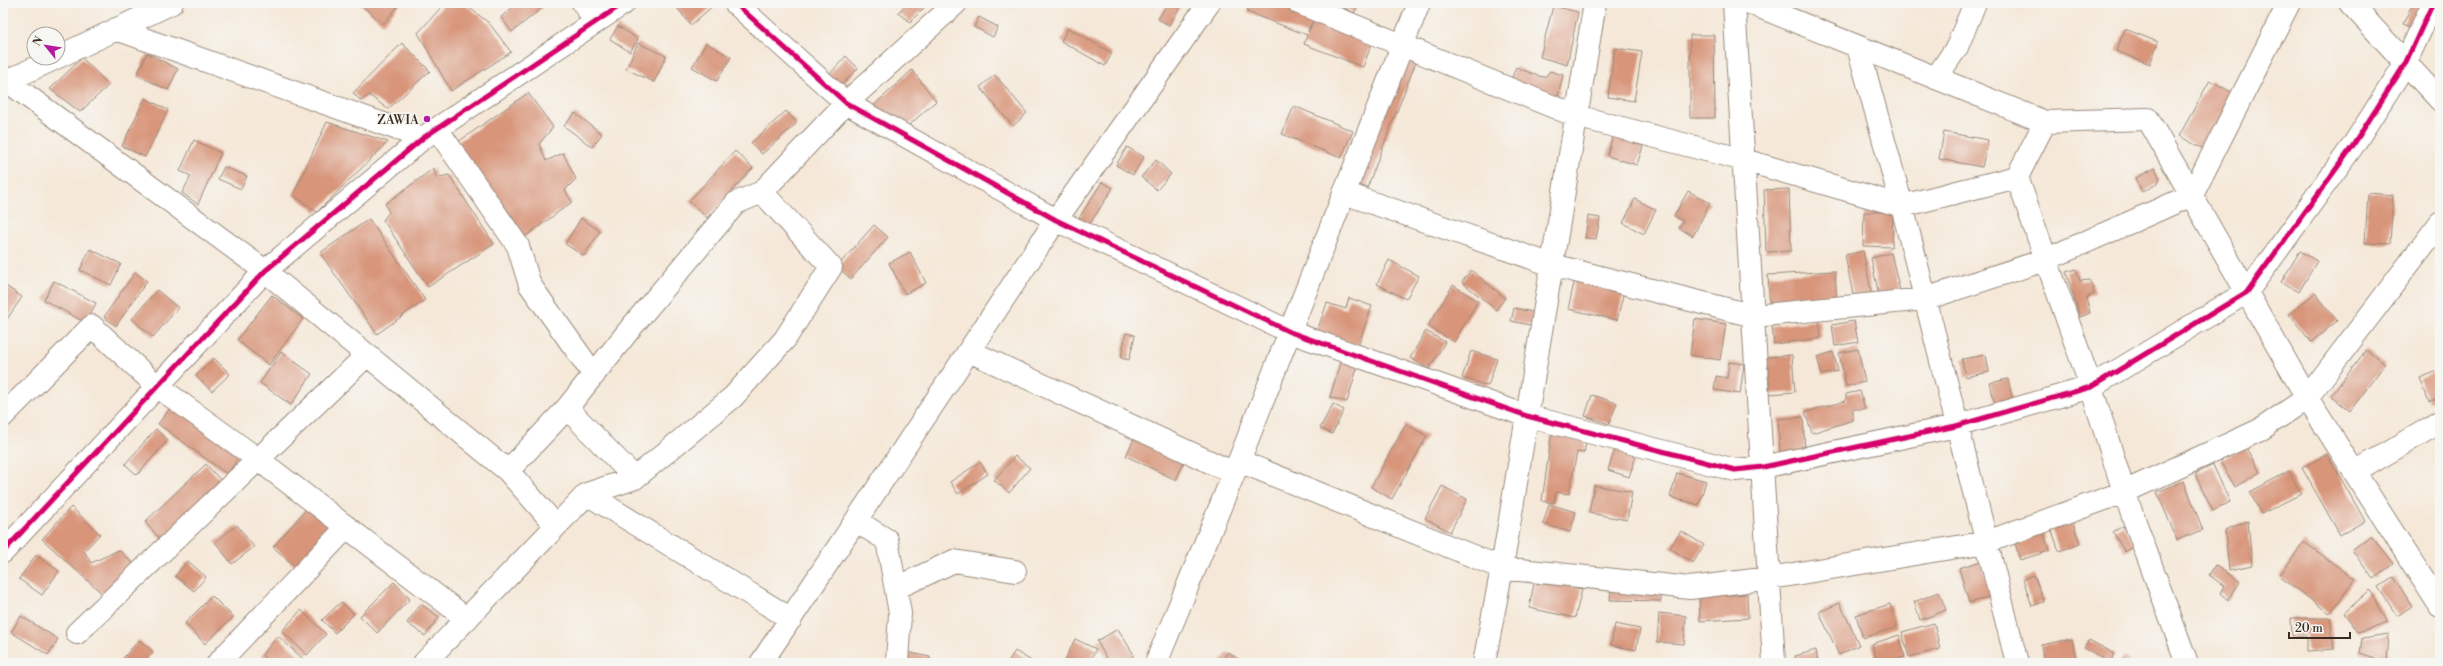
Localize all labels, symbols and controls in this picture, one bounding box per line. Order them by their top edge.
north arrow [26,26,66,66]
text: N [30,34,47,49]
place label: ZAWIA [377,112,420,128]
marker: ZAWIA [422,114,432,124]
scale bar [2289,614,2350,640]
text: 20 m [2295,621,2323,636]

